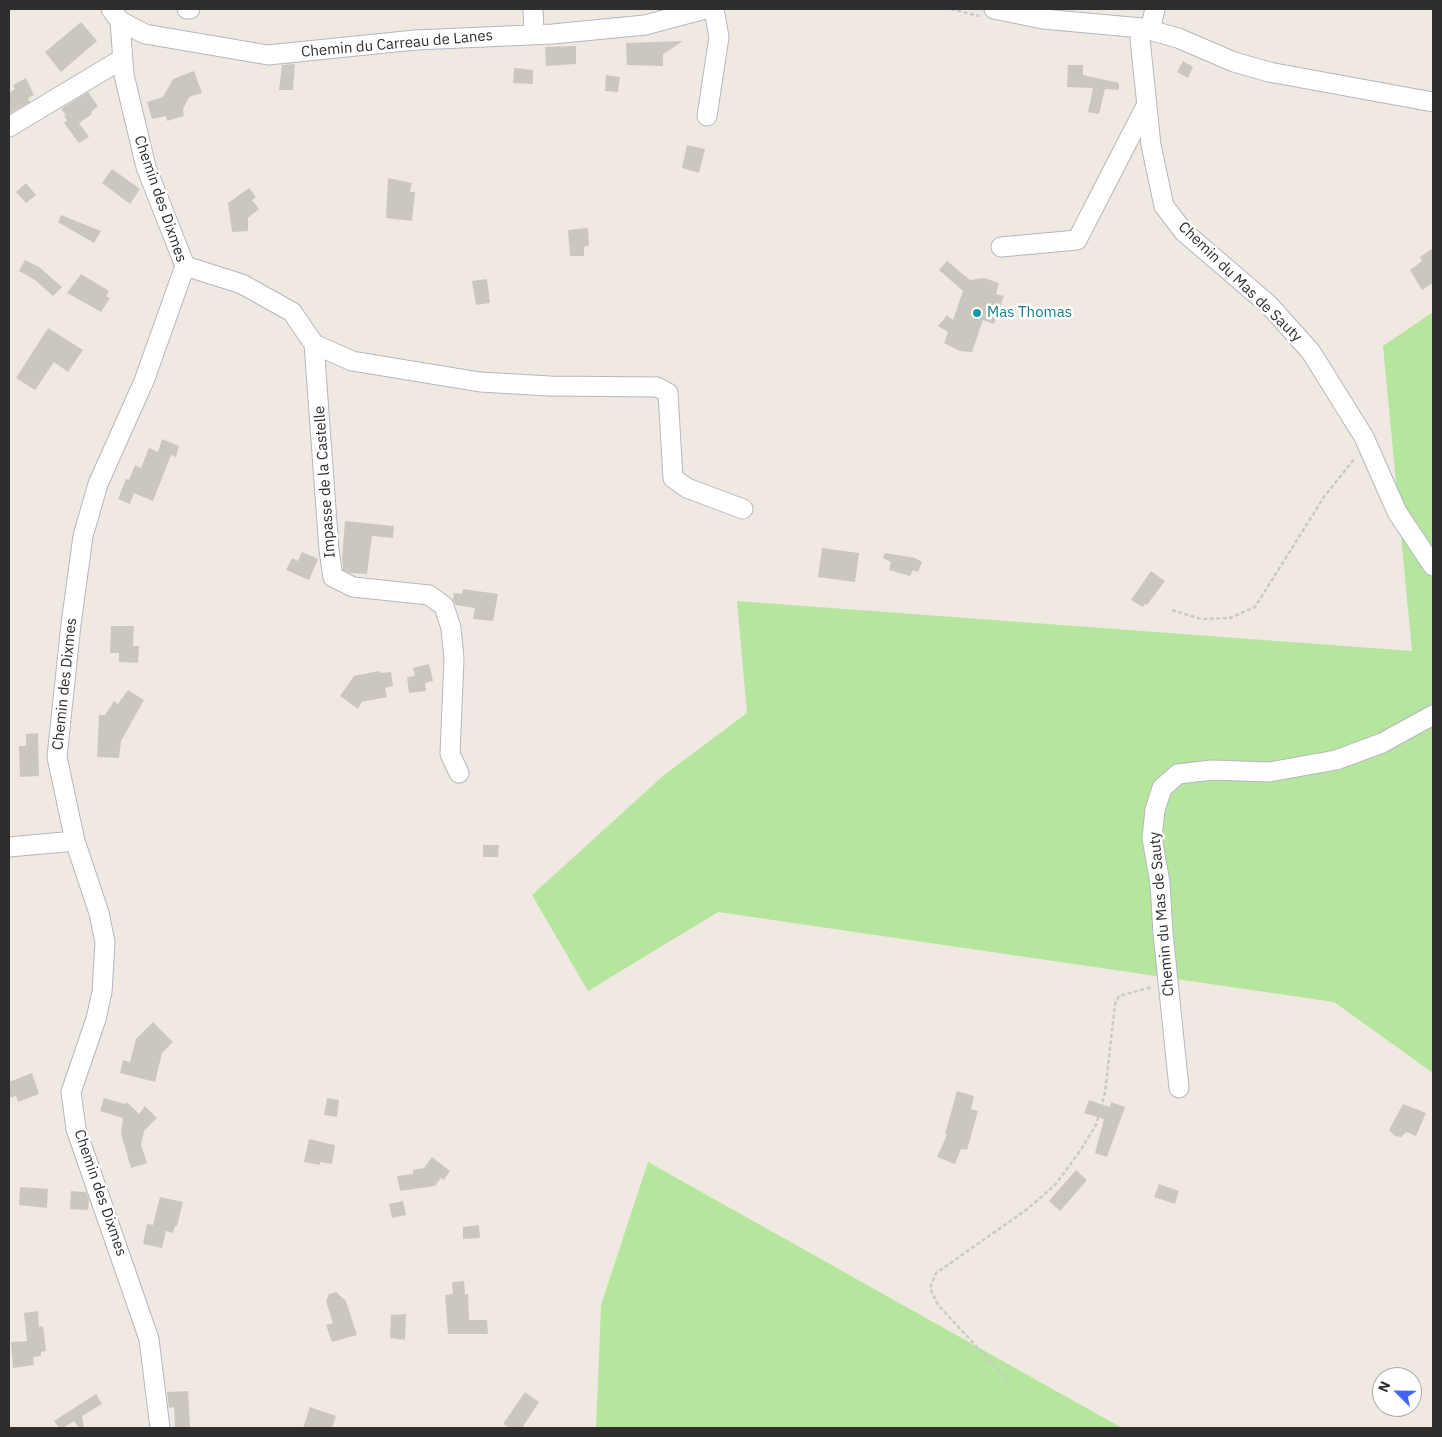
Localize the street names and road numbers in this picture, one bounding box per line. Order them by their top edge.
street label: Chemin du Carreau de Lanes [300,27,494,61]
street label: Chemin des Dixmes [130,133,190,265]
street label: Chemin du Mas de Sauty [1174,218,1306,346]
street label: Impasse de la Castelle [311,405,339,559]
street label: Chemin des Dixmes [49,617,81,751]
street label: Chemin du Mas de Sauty [1146,831,1178,997]
street label: Chemin des Dixmes [70,1127,130,1259]

